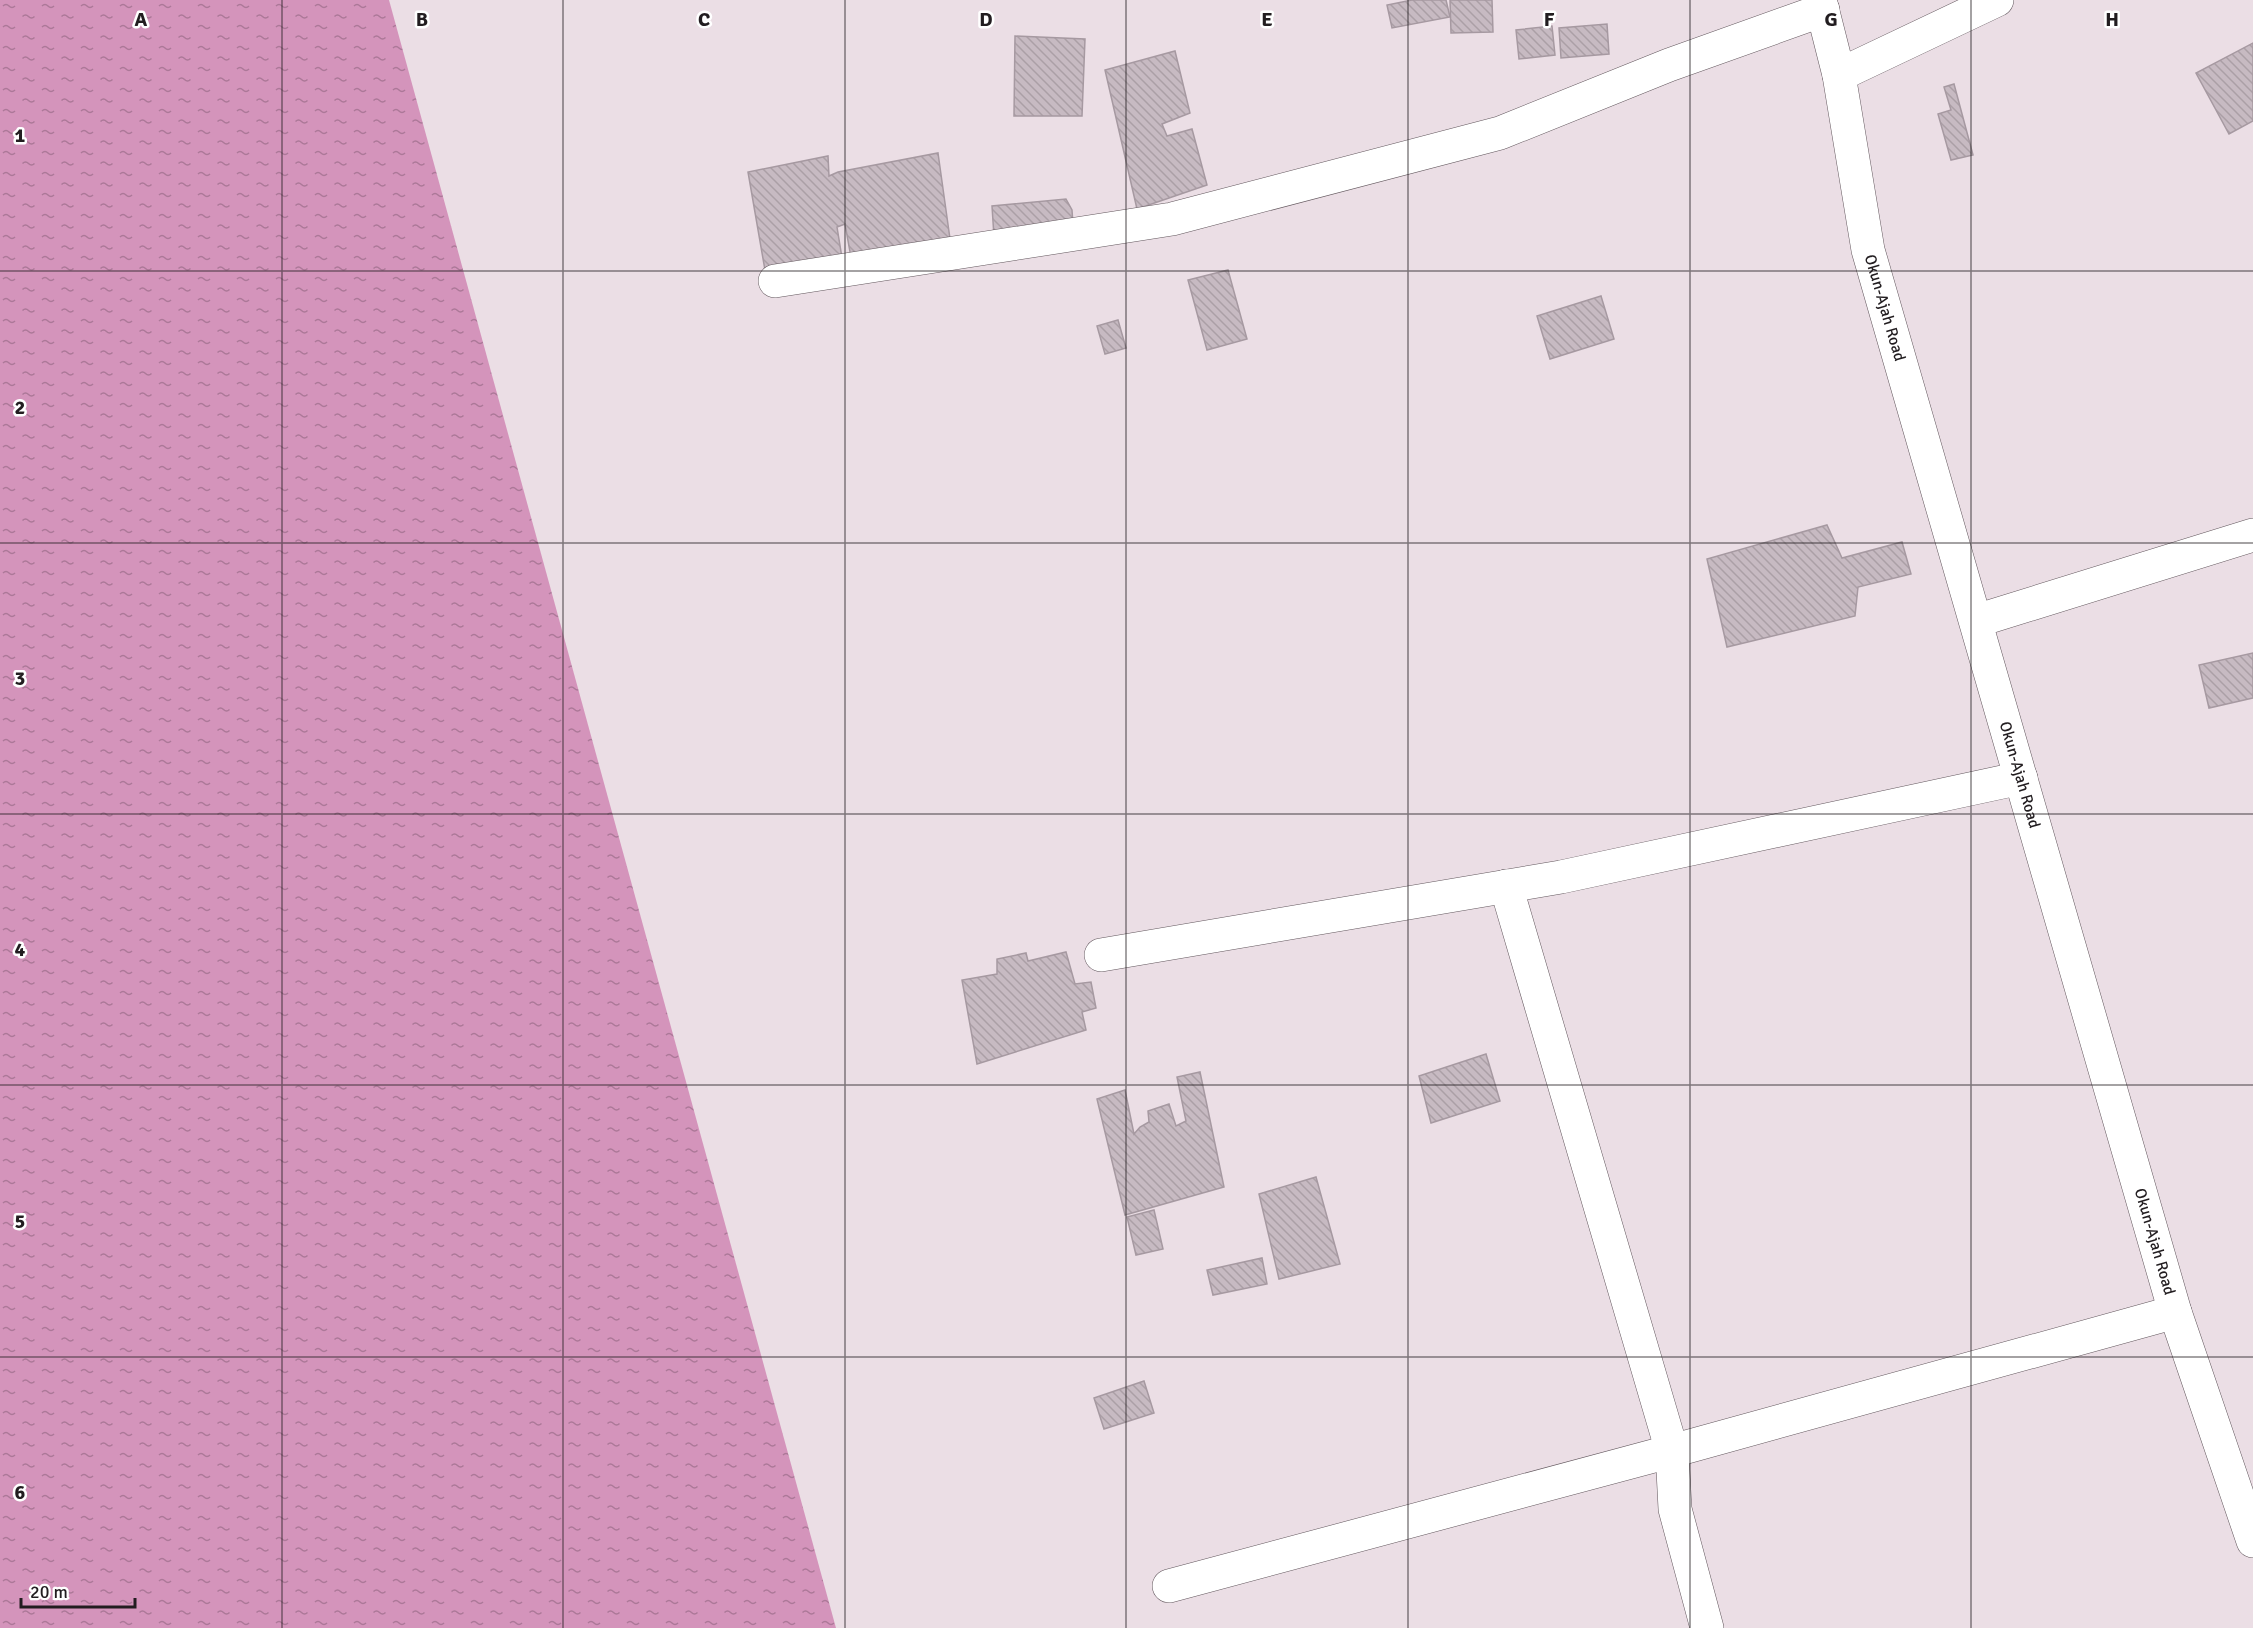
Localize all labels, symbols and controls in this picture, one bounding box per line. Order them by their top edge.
text: A [135,7,148,32]
text: B [416,7,428,32]
text: C [698,7,710,32]
text: D [979,7,993,32]
text: E [1261,7,1273,32]
text: F [1544,7,1555,32]
text: G [1824,7,1838,32]
text: H [2105,7,2119,32]
text: 1 [15,123,26,148]
street label: Okun-Ajah Road [1860,252,1910,364]
text: 2 [15,395,25,420]
text: 3 [15,666,25,691]
street label: Okun-Ajah Road [1995,719,2045,831]
text: 4 [15,937,26,962]
street label: Okun-Ajah Road [2130,1186,2180,1297]
text: 5 [15,1209,25,1234]
text: 6 [15,1480,26,1505]
scale bar [21,1571,135,1609]
text: 20 m [30,1581,68,1603]

